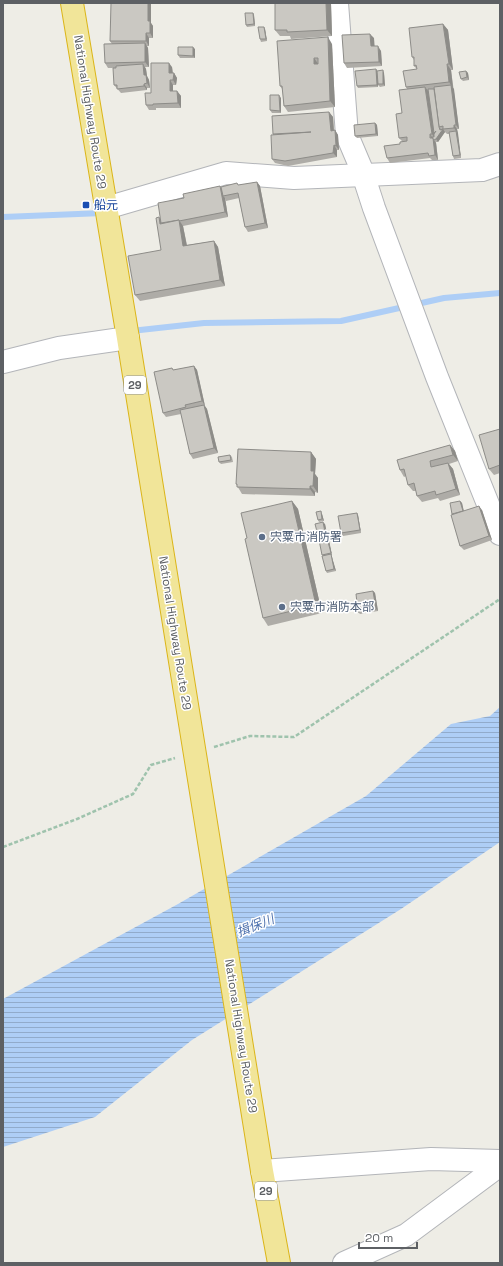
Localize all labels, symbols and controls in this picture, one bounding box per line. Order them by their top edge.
street label: National Highway Route 29 [70,34,110,190]
place label: 船元 [94,197,118,213]
marker: 船元 [81,200,91,210]
road number: 29 [124,376,146,394]
place label: 宍粟市消防署 [270,529,342,545]
marker: 宍粟市消防署 [257,532,267,542]
street label: National Highway Route 29 [155,555,195,711]
place label: 宍粟市消防本部 [290,599,374,615]
marker: 宍粟市消防本部 [277,602,287,612]
water label: 揖保川 [234,910,278,941]
street label: National Highway Route 29 [221,958,261,1114]
road number: 29 [255,1182,277,1200]
scale bar [359,1224,417,1250]
text: 20 m [365,1230,393,1246]

